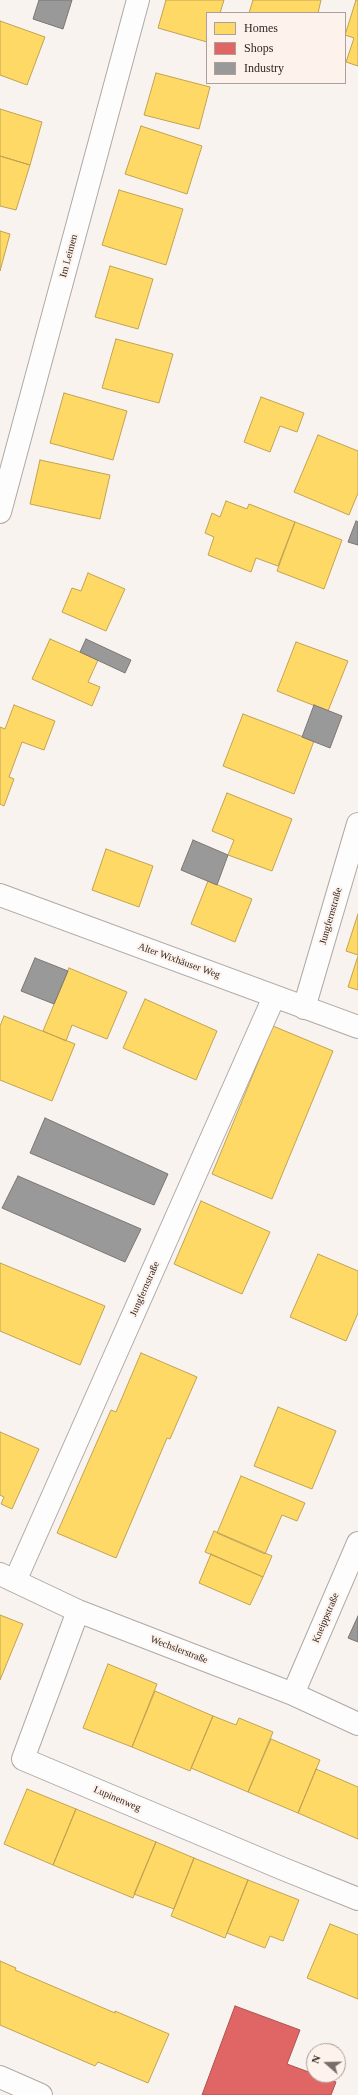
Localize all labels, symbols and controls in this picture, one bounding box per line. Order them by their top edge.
legend [206,12,346,84]
text: Homes [244,21,278,35]
text: Shops [244,41,273,55]
text: Industry [244,61,284,75]
street label: Im Leimen [57,233,81,279]
street label: Jungfernstraße [317,886,345,946]
street label: Alter Wixhäuser Weg [136,941,222,981]
street label: Jungfernstraße [128,1260,162,1318]
street label: Kneippstraße [310,1591,342,1645]
street label: Wechslerstraße [148,1633,210,1667]
street label: Lupinenweg [92,1784,142,1814]
north arrow [306,2043,346,2083]
text: N [309,2053,323,2065]

